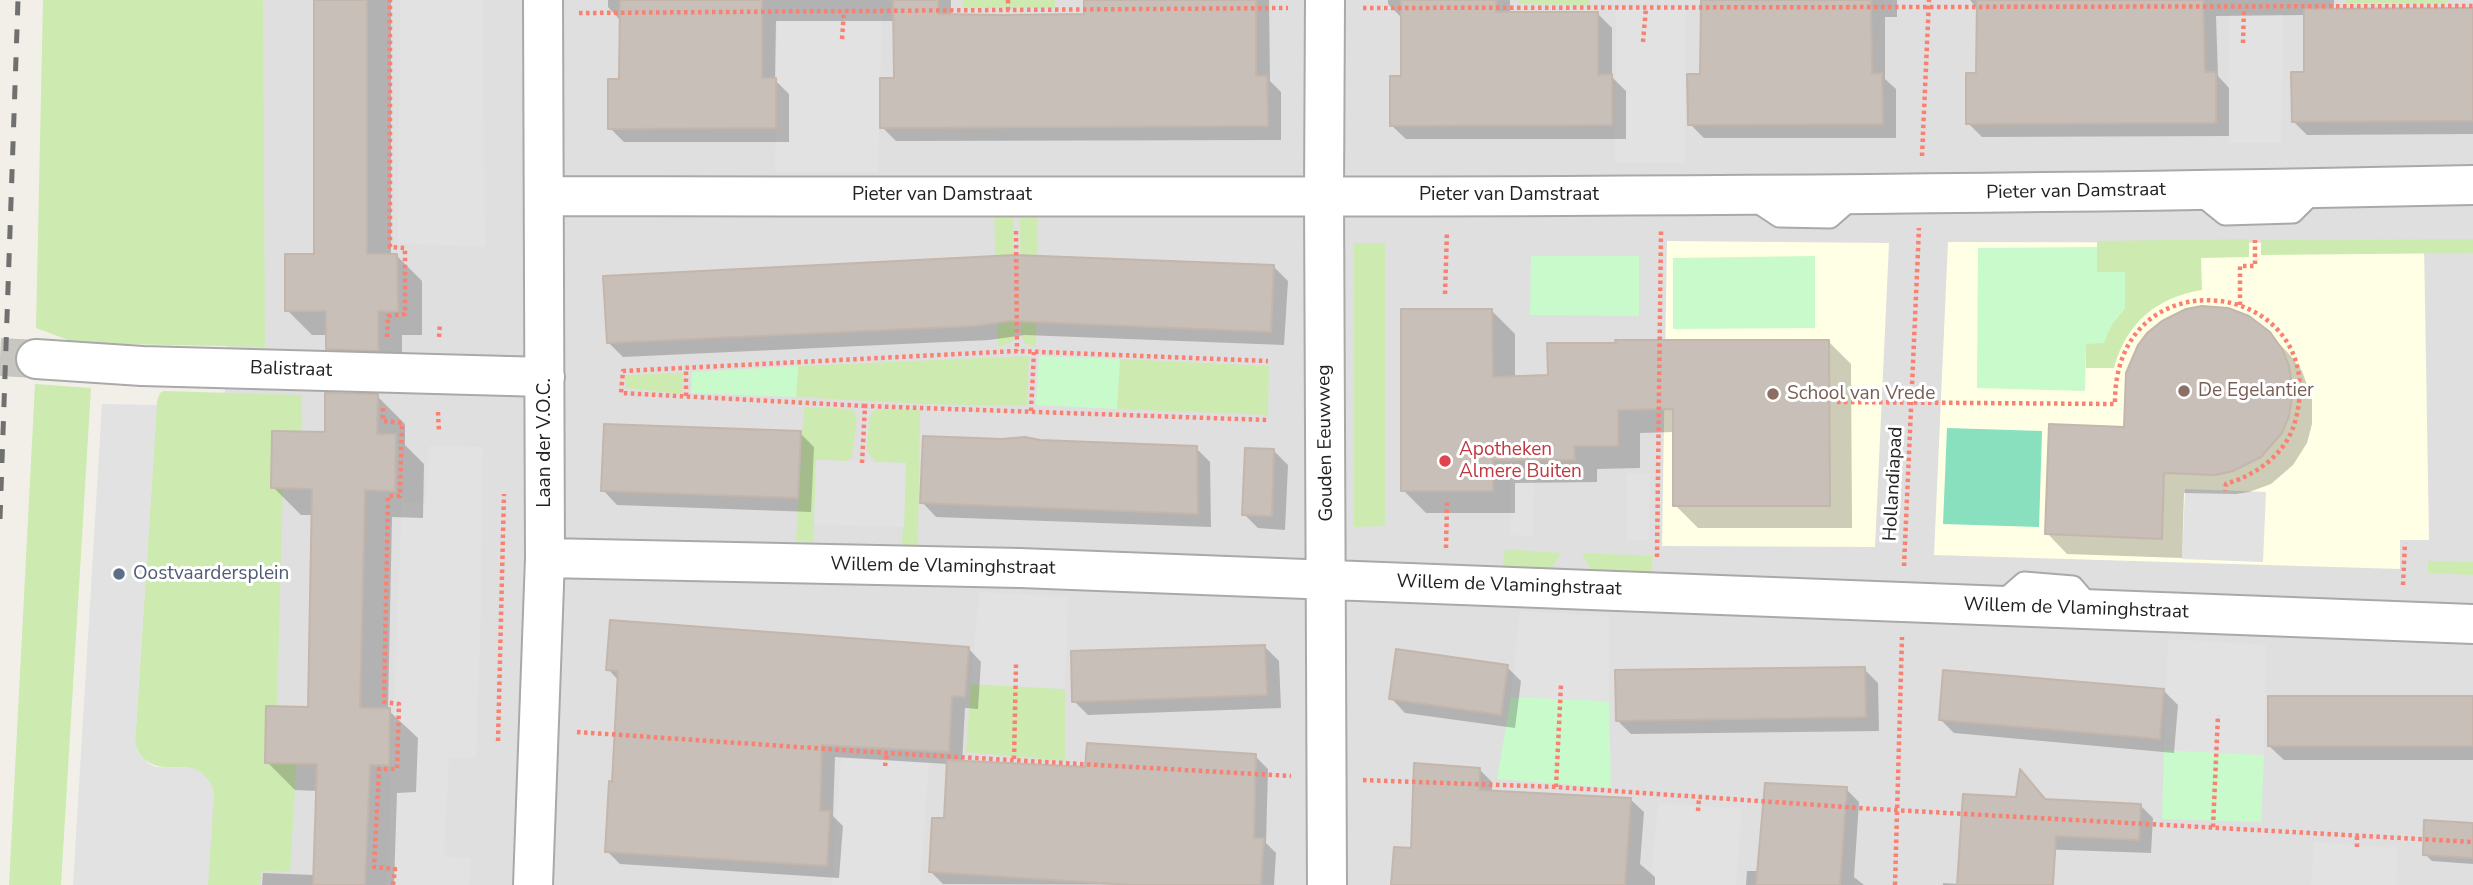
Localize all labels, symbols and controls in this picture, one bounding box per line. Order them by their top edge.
street label: Pieter van Damstraat [1986,179,2166,205]
street label: Pieter van Damstraat [852,184,1032,206]
street label: Pieter van Damstraat [1419,184,1599,206]
street label: Balistraat [250,357,332,383]
street label: Gouden Eeuwweg [1313,364,1339,522]
street label: Laan der V.O.C. [534,378,556,508]
place label: De Egelantier [2198,380,2314,402]
place label: School van Vrede [1787,383,1935,405]
marker: De Egelantier [2176,383,2192,399]
marker: School van Vrede [1765,386,1781,402]
street label: Hollandiapad [1880,426,1908,542]
place label: Apotheken Almere Buiten [1459,439,1582,483]
marker: Apotheken Almere Buiten [1437,453,1453,469]
street label: Willem de Vlaminghstraat [830,554,1056,580]
place label: Oostvaardersplein [133,563,289,585]
marker: Oostvaardersplein [111,566,127,582]
street label: Willem de Vlaminghstraat [1396,571,1622,601]
street label: Willem de Vlaminghstraat [1963,594,2189,624]

